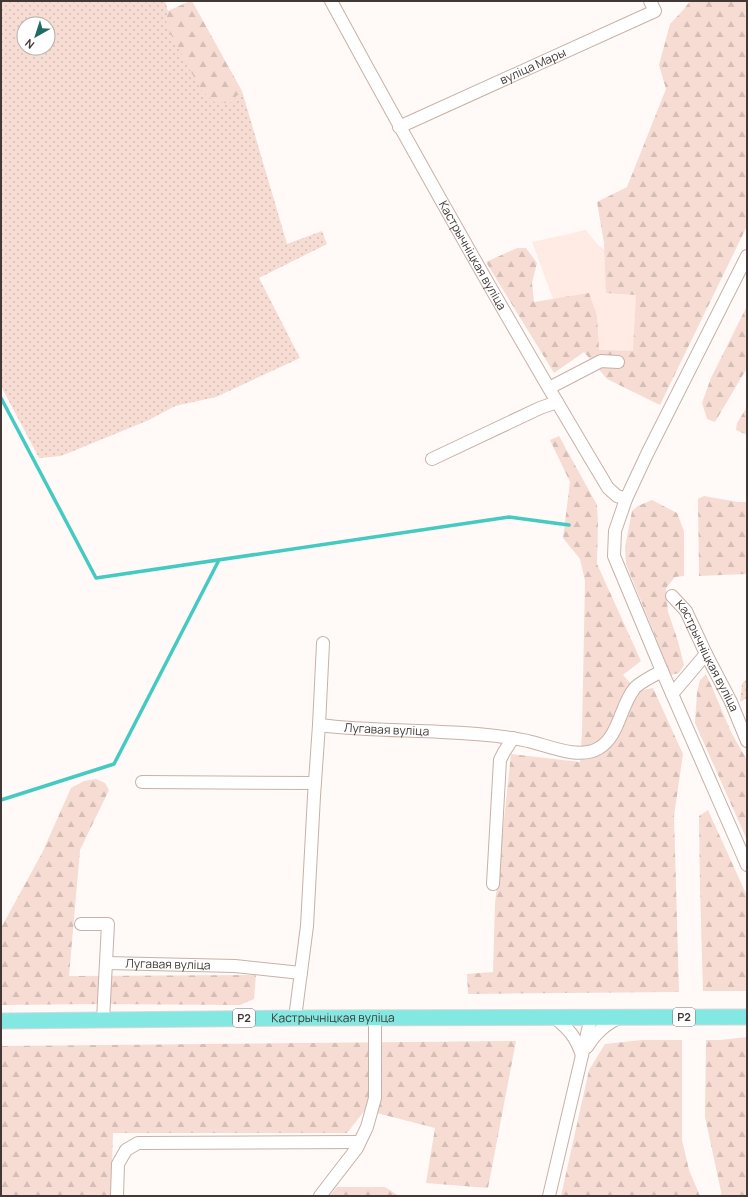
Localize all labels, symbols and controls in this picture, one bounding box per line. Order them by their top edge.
north arrow [16,16,56,56]
text: N [22,36,37,52]
street label: вуліца Мары [497,44,568,88]
street label: Кастрычніцкая вуліца [435,197,511,313]
street label: Кастрычніцкая вуліца [672,596,743,714]
street label: Лугавая вуліца [344,719,430,739]
street label: Лугавая вуліца [125,954,211,973]
road number: Р2 [673,1008,695,1026]
road number: Р2 [233,1009,255,1027]
street label: Кастрычніцкая вуліца [271,1009,395,1026]

